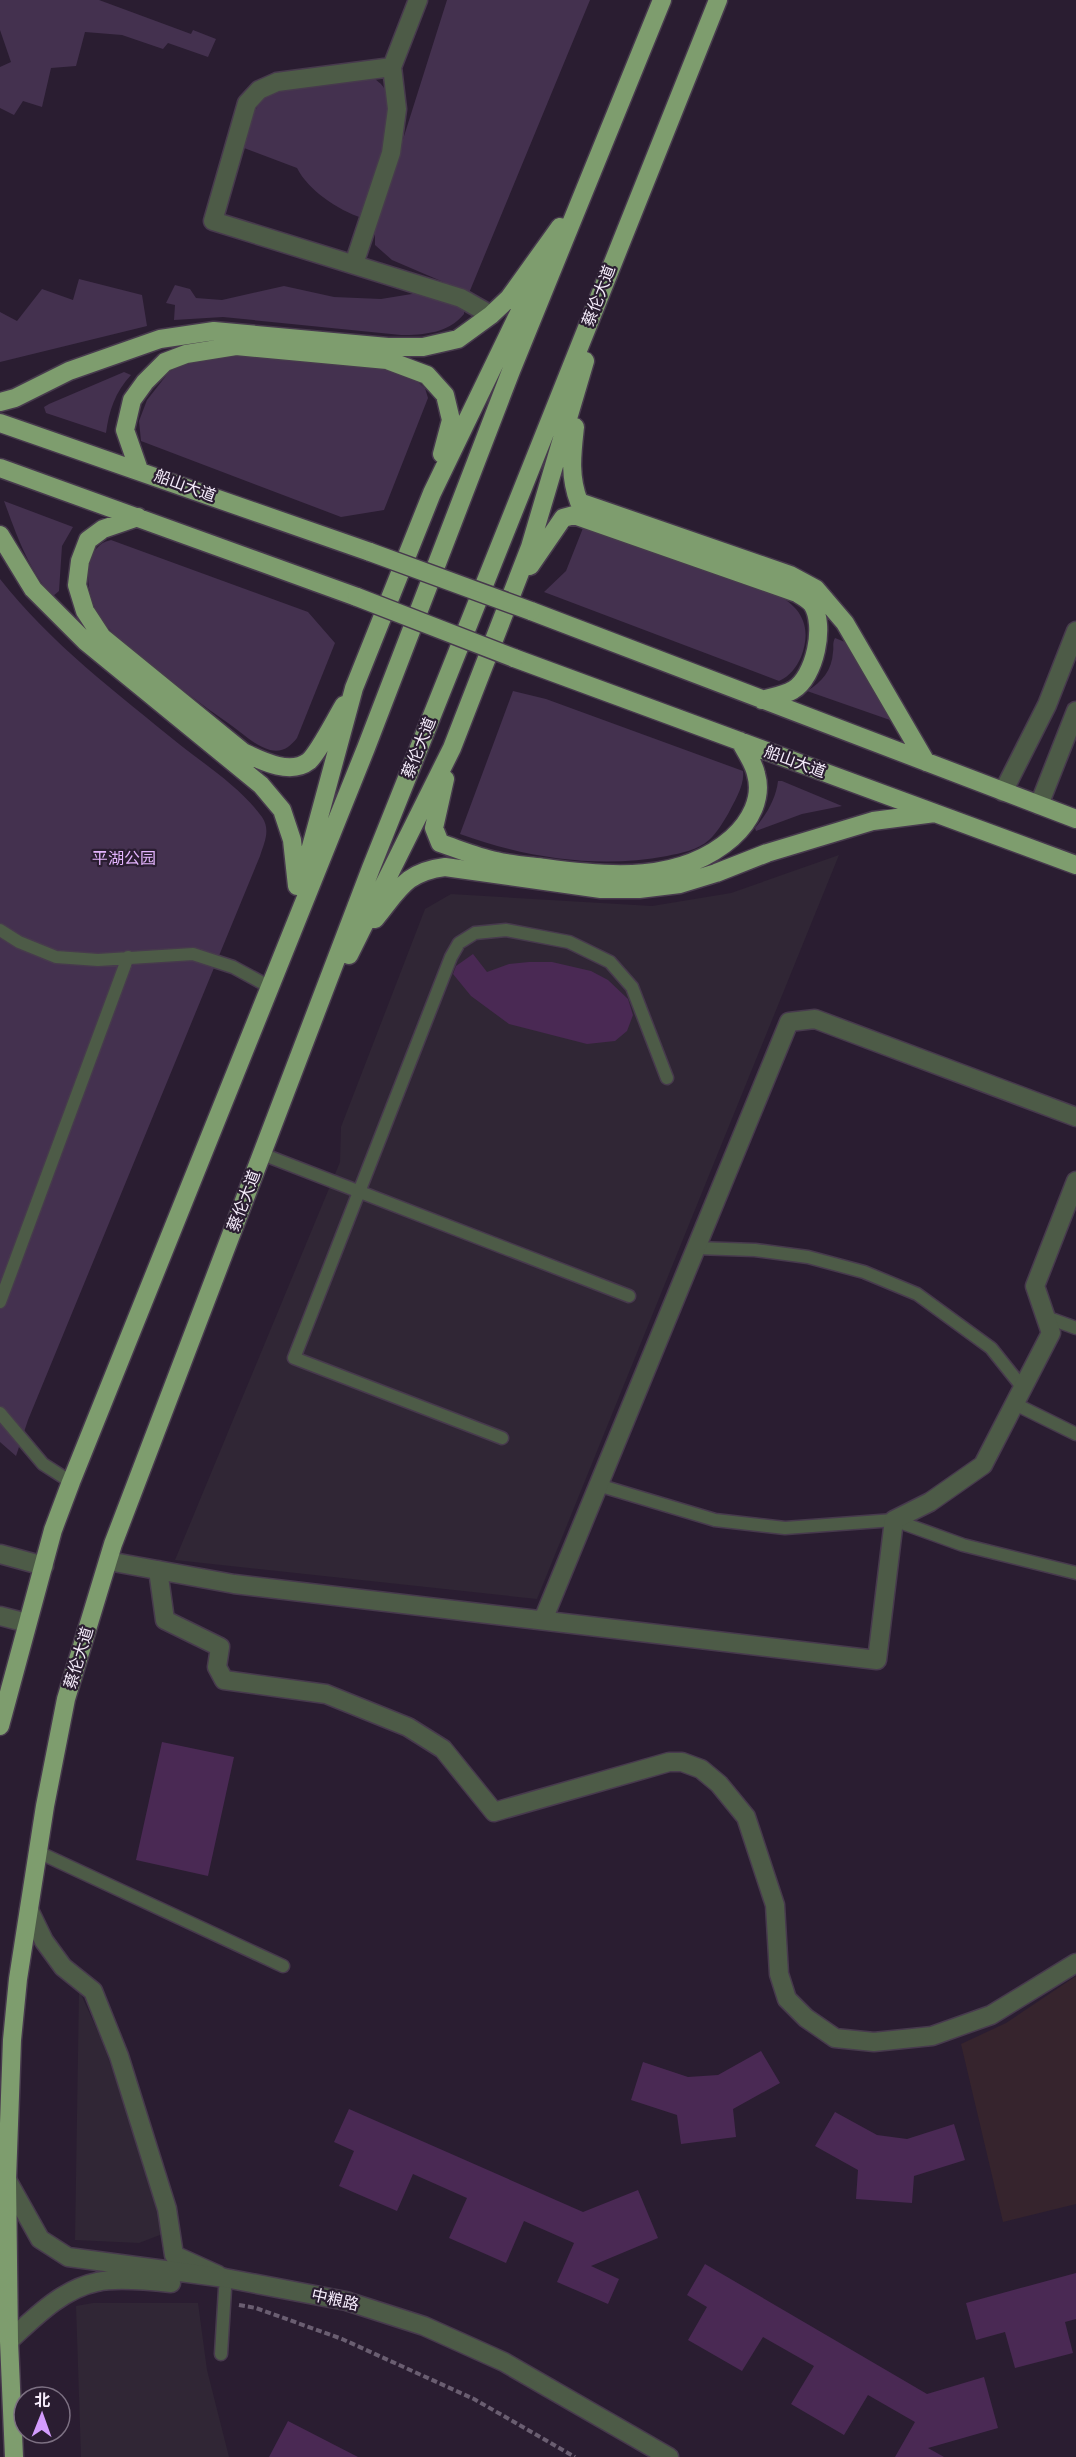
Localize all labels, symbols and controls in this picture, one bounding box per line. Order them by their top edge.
street label: 蔡伦大道 [578,263,620,329]
street label: 船山大道 [152,466,218,506]
street label: 蔡伦大道 [398,715,440,781]
street label: 船山大道 [762,742,828,782]
park label: 平湖公园 [92,849,156,869]
street label: 蔡伦大道 [223,1168,265,1234]
street label: 蔡伦大道 [60,1624,98,1692]
street label: 中粮路 [309,2285,361,2315]
north arrow [12,2385,72,2445]
text: 北 [34,2391,50,2411]

